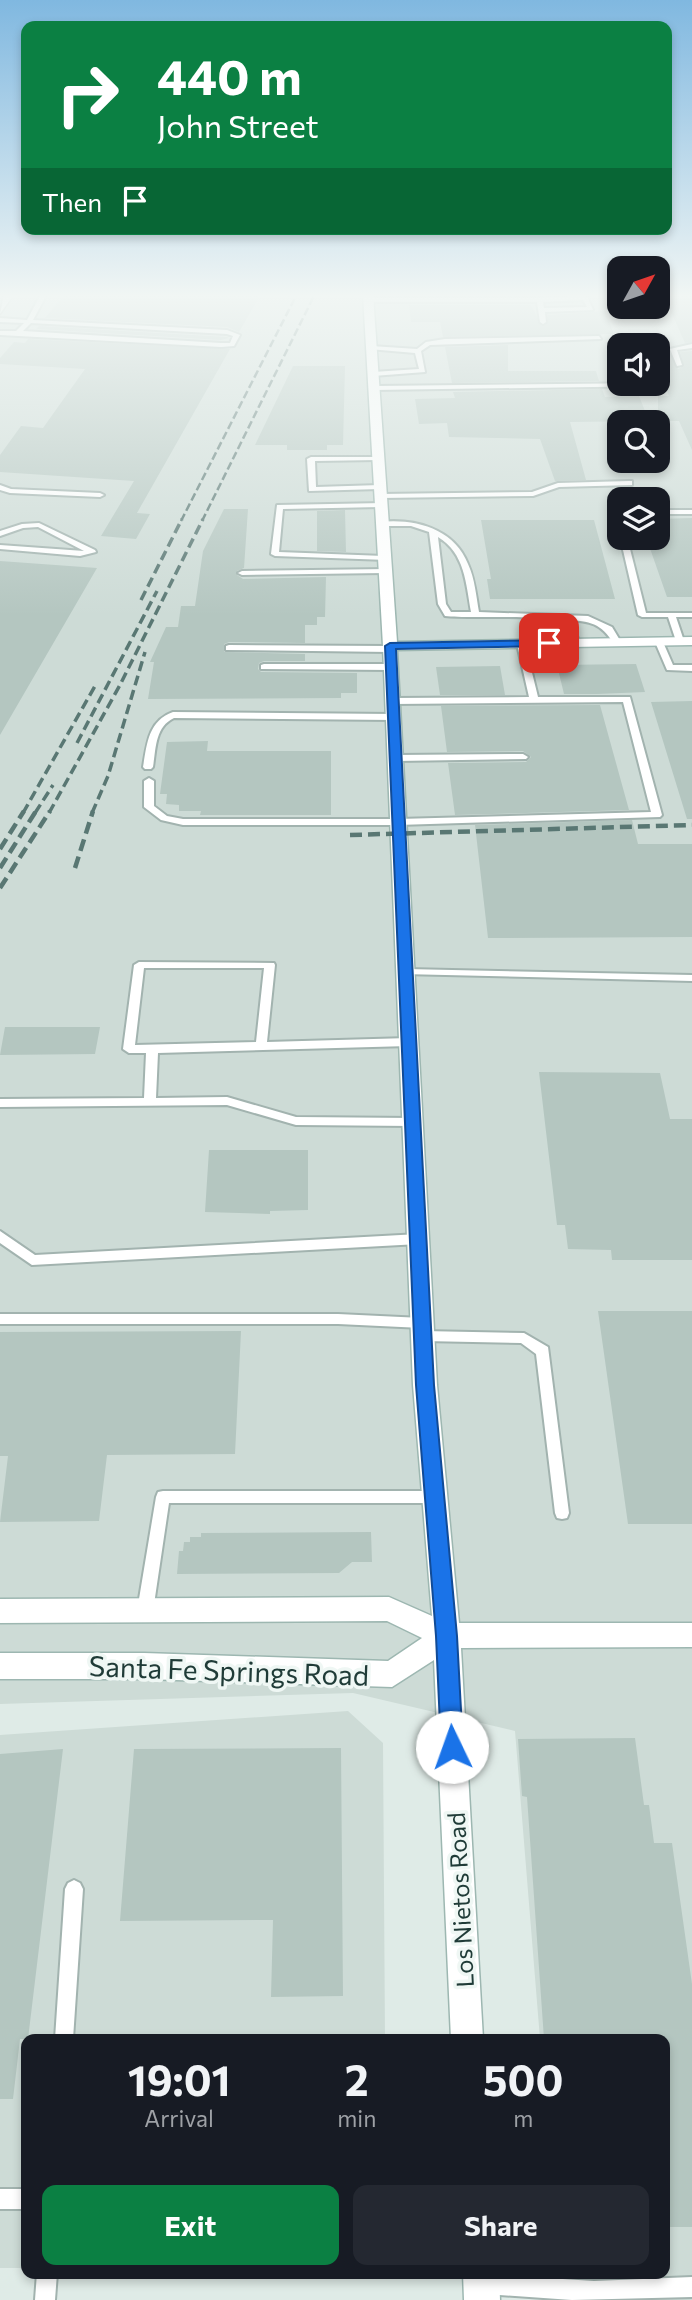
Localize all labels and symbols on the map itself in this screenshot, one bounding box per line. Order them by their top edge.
north arrow [607,256,670,318]
pin [519,613,579,673]
street label: Santa Fe Springs Road [88,1648,370,1692]
position arrow [415,1710,489,1784]
street label: Los Nietos Road [441,1812,479,1988]

